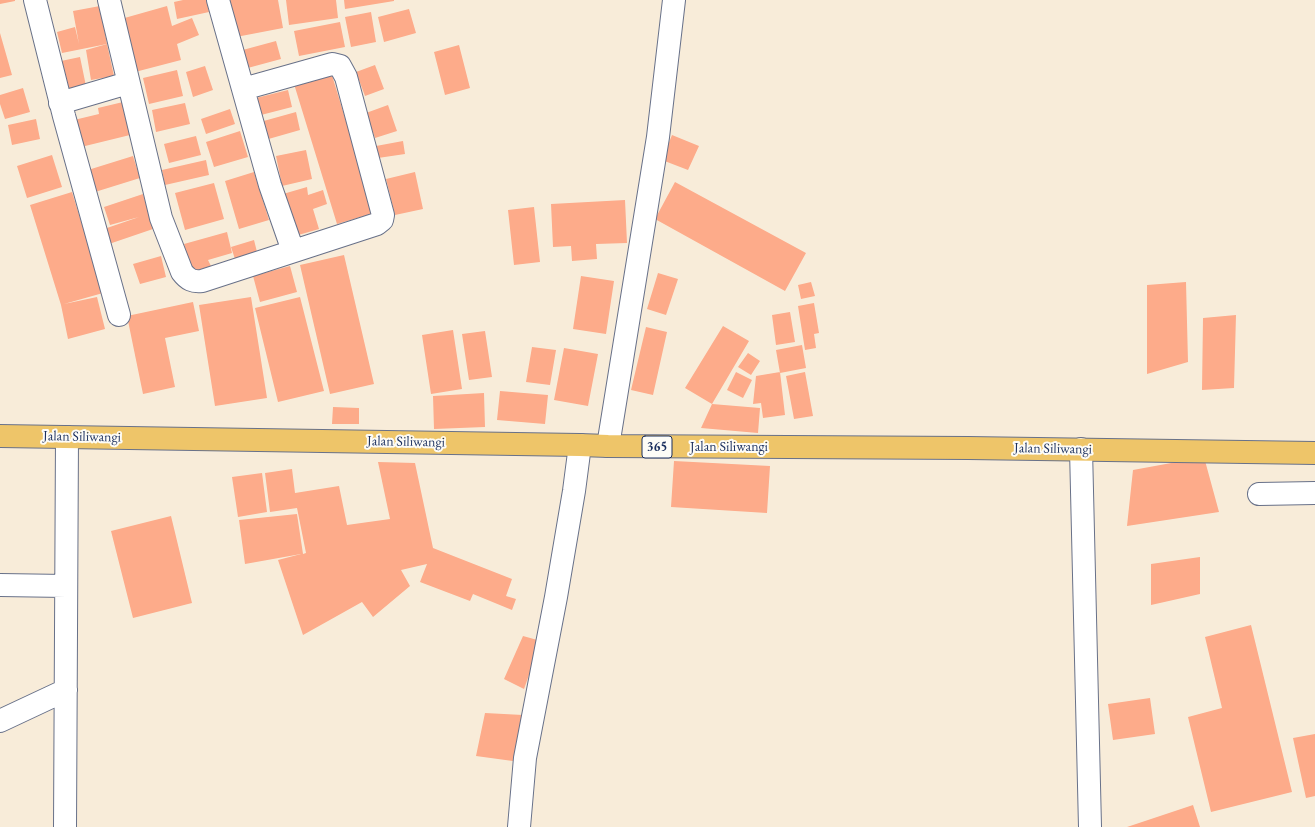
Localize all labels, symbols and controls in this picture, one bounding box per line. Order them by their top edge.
street label: Jalan Siliwangi [43,428,121,446]
street label: Jalan Siliwangi [367,433,445,451]
road number: 365 [642,436,672,458]
street label: Jalan Siliwangi [690,439,768,455]
street label: Jalan Siliwangi [1014,440,1092,458]

